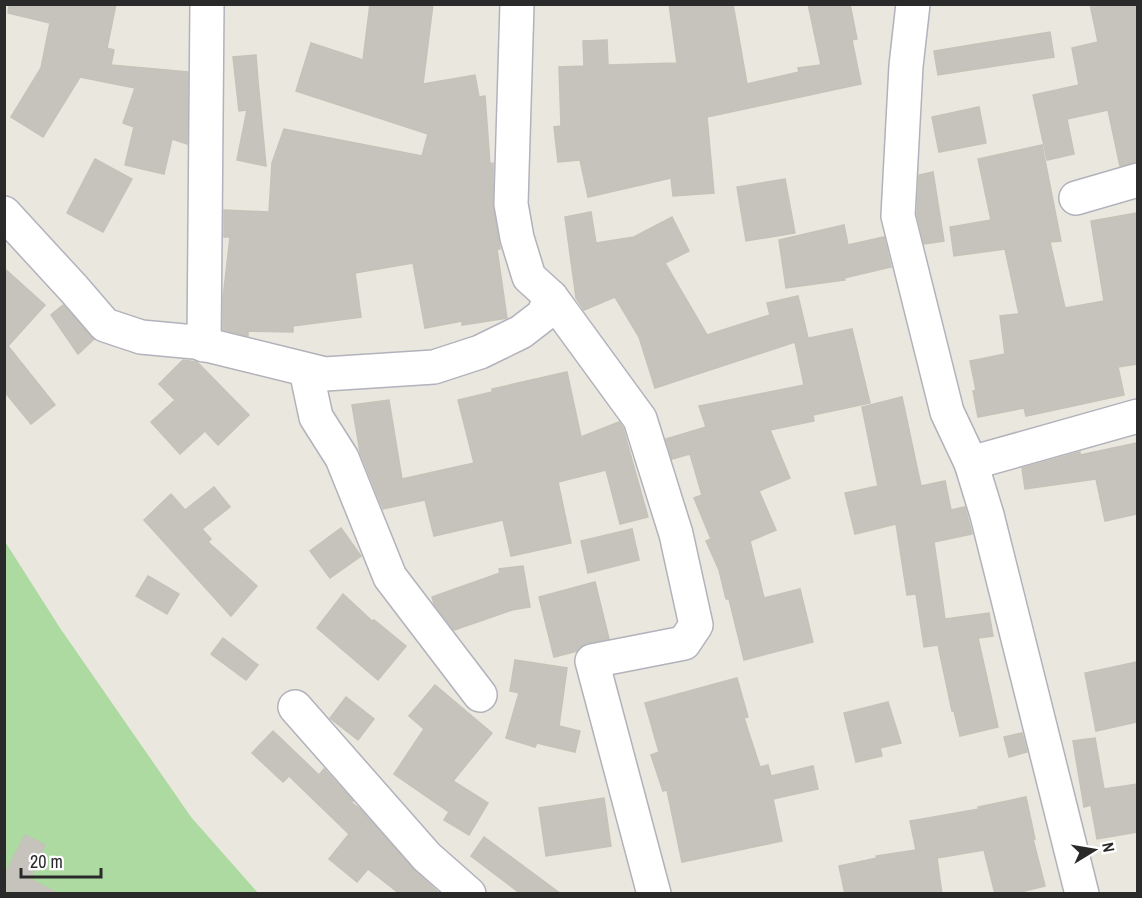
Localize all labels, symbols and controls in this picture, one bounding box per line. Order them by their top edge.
north arrow [1064,820,1124,880]
text: N [1097,840,1120,854]
scale bar [21,841,100,879]
text: 20 m [30,849,63,874]

